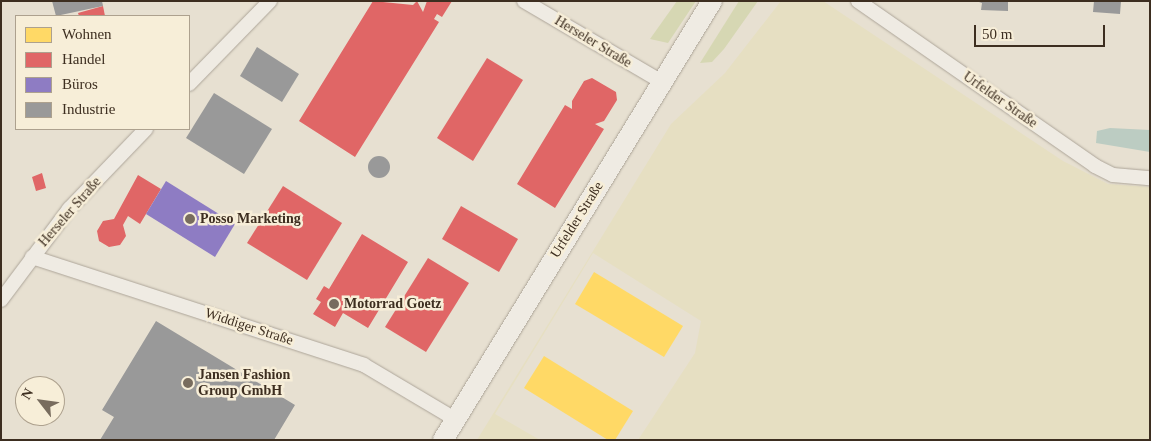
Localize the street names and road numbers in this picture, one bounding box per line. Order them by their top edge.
street label: Herseler Straße [552,12,634,72]
street label: Urfelder Straße [960,68,1040,132]
street label: Herseler Straße [35,174,105,250]
street label: Urfelder Straße [547,179,607,261]
street label: Widdiger Straße [203,305,295,349]

